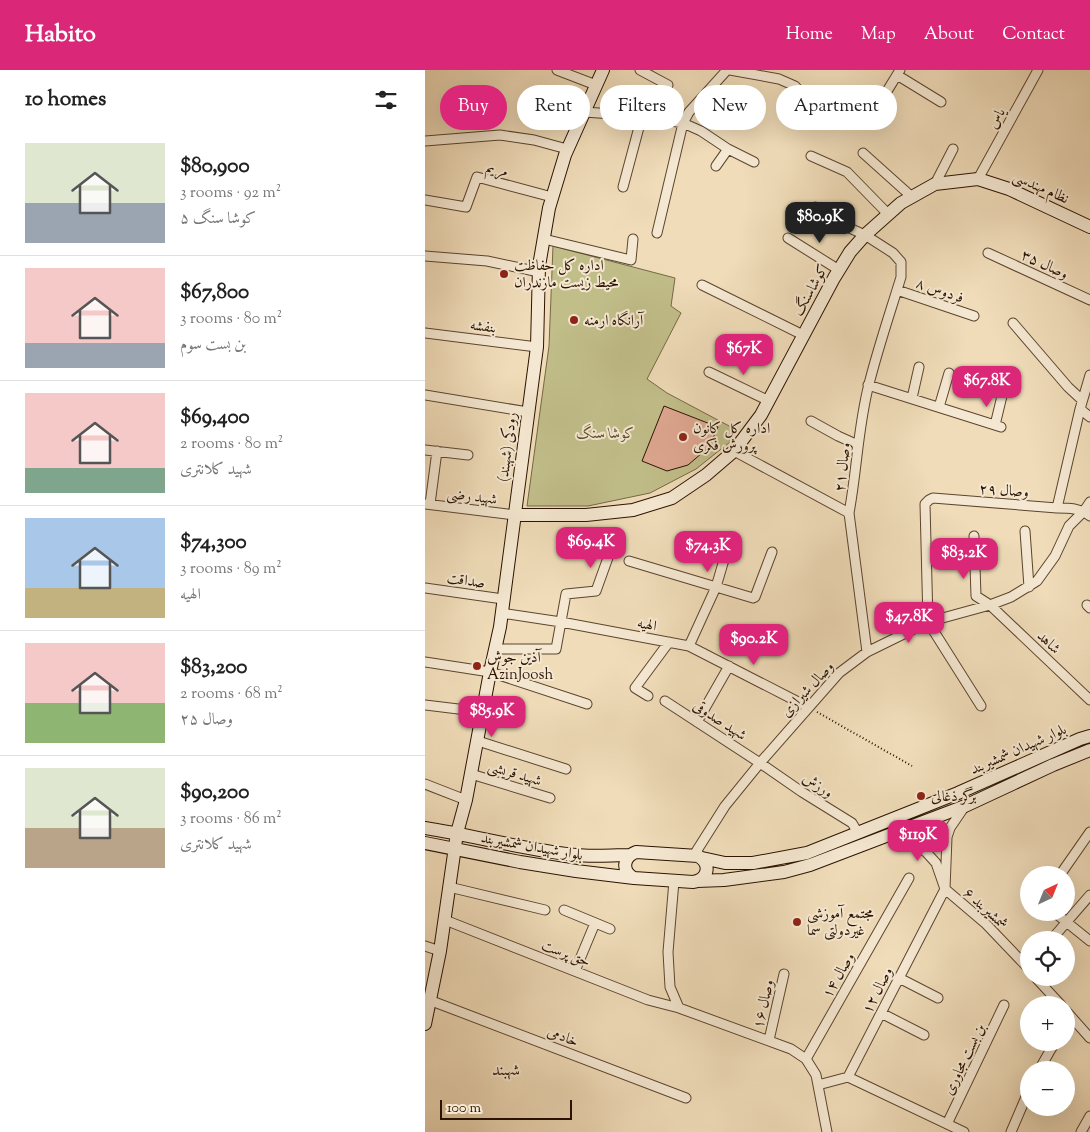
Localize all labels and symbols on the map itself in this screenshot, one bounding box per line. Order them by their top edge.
street label: یاس [983,103,1012,133]
street label: مریم [483,158,510,184]
street label: نظام مهندسی [1009,167,1072,211]
pin: $80.9K [779,202,861,244]
street label: وصال ۳۵ [1017,245,1071,285]
place label: اداره کل حفاظت محیط زیست مازندران [514,256,618,294]
street label: کوشاسنگ [788,261,834,320]
marker: اداره کل حفاظت محیط زیست مازندران [498,268,510,280]
street label: فردوس ۸ [913,273,966,309]
place label: آرانگاه ارمنه [584,310,645,332]
marker: آرانگاه ارمنه [568,314,580,326]
street label: بنفشه [469,315,497,340]
pin: $67K [714,334,774,376]
pin: $67.8K [946,366,1028,408]
street label: رودکی (شهبند) [493,411,523,483]
place label: اداره کل کانون پرورش فکری [693,419,770,457]
park label: کوشا سنگ [576,423,636,445]
marker: اداره کل کانون پرورش فکری [677,431,689,443]
street label: وصال ۲۱ [830,441,857,493]
street label: وصال ۲۹ [978,479,1029,504]
street label: شهید رضی [445,484,498,511]
pin: $69.4K [550,526,632,569]
pin: $74.3K [667,530,749,573]
pin: $83.2K [923,538,1005,580]
street label: صداقت [445,568,486,595]
pin: $47.8K [868,602,950,644]
street label: الهیه [635,613,658,638]
pin: $90.2K [713,624,795,666]
street label: شاهد [1031,627,1065,660]
place label: آذین جوش AzinJoosh [487,648,553,686]
street label: وصال شیرازی [777,657,840,723]
marker: آذین جوش AzinJoosh [471,660,483,672]
pin: $85.9K [451,696,533,738]
street label: شهید صدوقی [688,696,750,746]
street label: بلوار شهیدان شمشیربند [967,720,1070,781]
street label: شهید قریشی [485,756,544,793]
street label: ورزش [798,769,837,804]
place label: برگر ذغالی [931,786,977,808]
marker: برگر ذغالی [915,790,927,802]
pin: $119K [883,820,953,862]
street label: بلوار شهیدان شمشیربند [479,828,585,867]
north arrow [1020,866,1075,921]
street label: شمشیربند ۶ [958,883,1012,935]
place label: مجتمع آموزشی غیردولتی سما [807,904,874,942]
marker: مجتمع آموزشی غیردولتی سما [791,916,803,928]
street label: حق پرست [538,935,593,973]
street label: وصال ۱۴ [818,949,861,1003]
street label: وصال ۱۲ [858,964,899,1018]
street label: وصال ۱۶ [749,978,780,1031]
street label: بن بست مجاوری [939,1020,992,1099]
street label: خادمی [544,1022,581,1053]
district label: شهبند [492,1060,520,1083]
scale bar [440,1097,573,1120]

